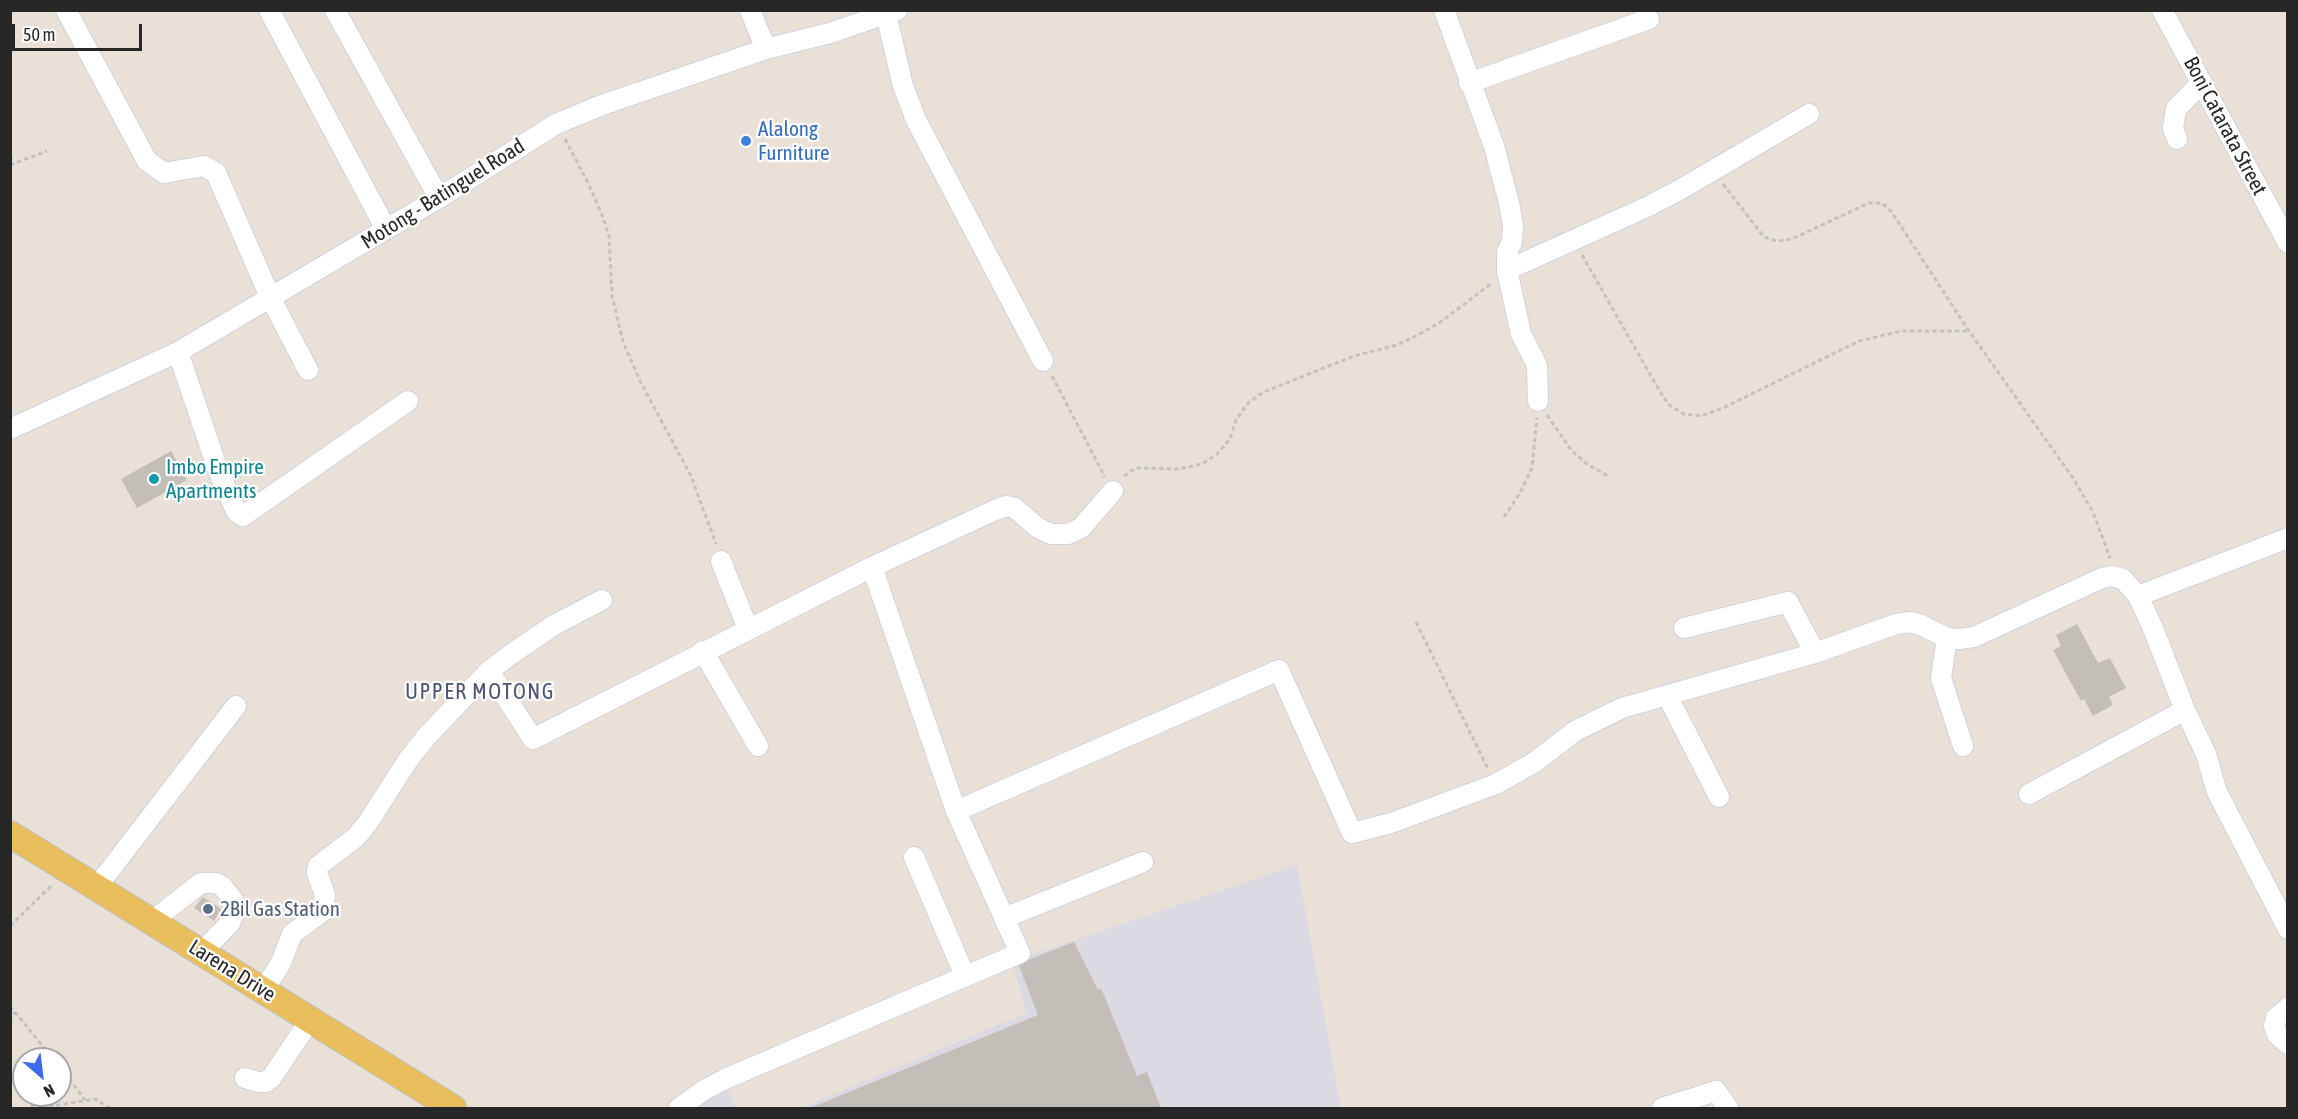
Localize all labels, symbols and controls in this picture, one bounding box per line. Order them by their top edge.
scale bar [15,12,146,50]
text: 50 m [23,24,55,45]
street label: Boni Catarata Street [2178,53,2272,199]
place label: Alalong Furniture [758,116,830,166]
street label: Motong - Batinguel Road [357,134,529,254]
marker: Alalong Furniture [739,134,753,148]
place label: Imbo Empire Apartments [166,454,264,504]
marker: Imbo Empire Apartments [147,472,161,486]
district label: UPPER MOTONG [405,679,555,705]
place label: 2Bil Gas Station [220,896,340,922]
marker: 2Bil Gas Station [201,902,215,916]
street label: Larena Drive [184,935,280,1007]
north arrow [12,1047,72,1107]
text: N [41,1081,58,1101]

